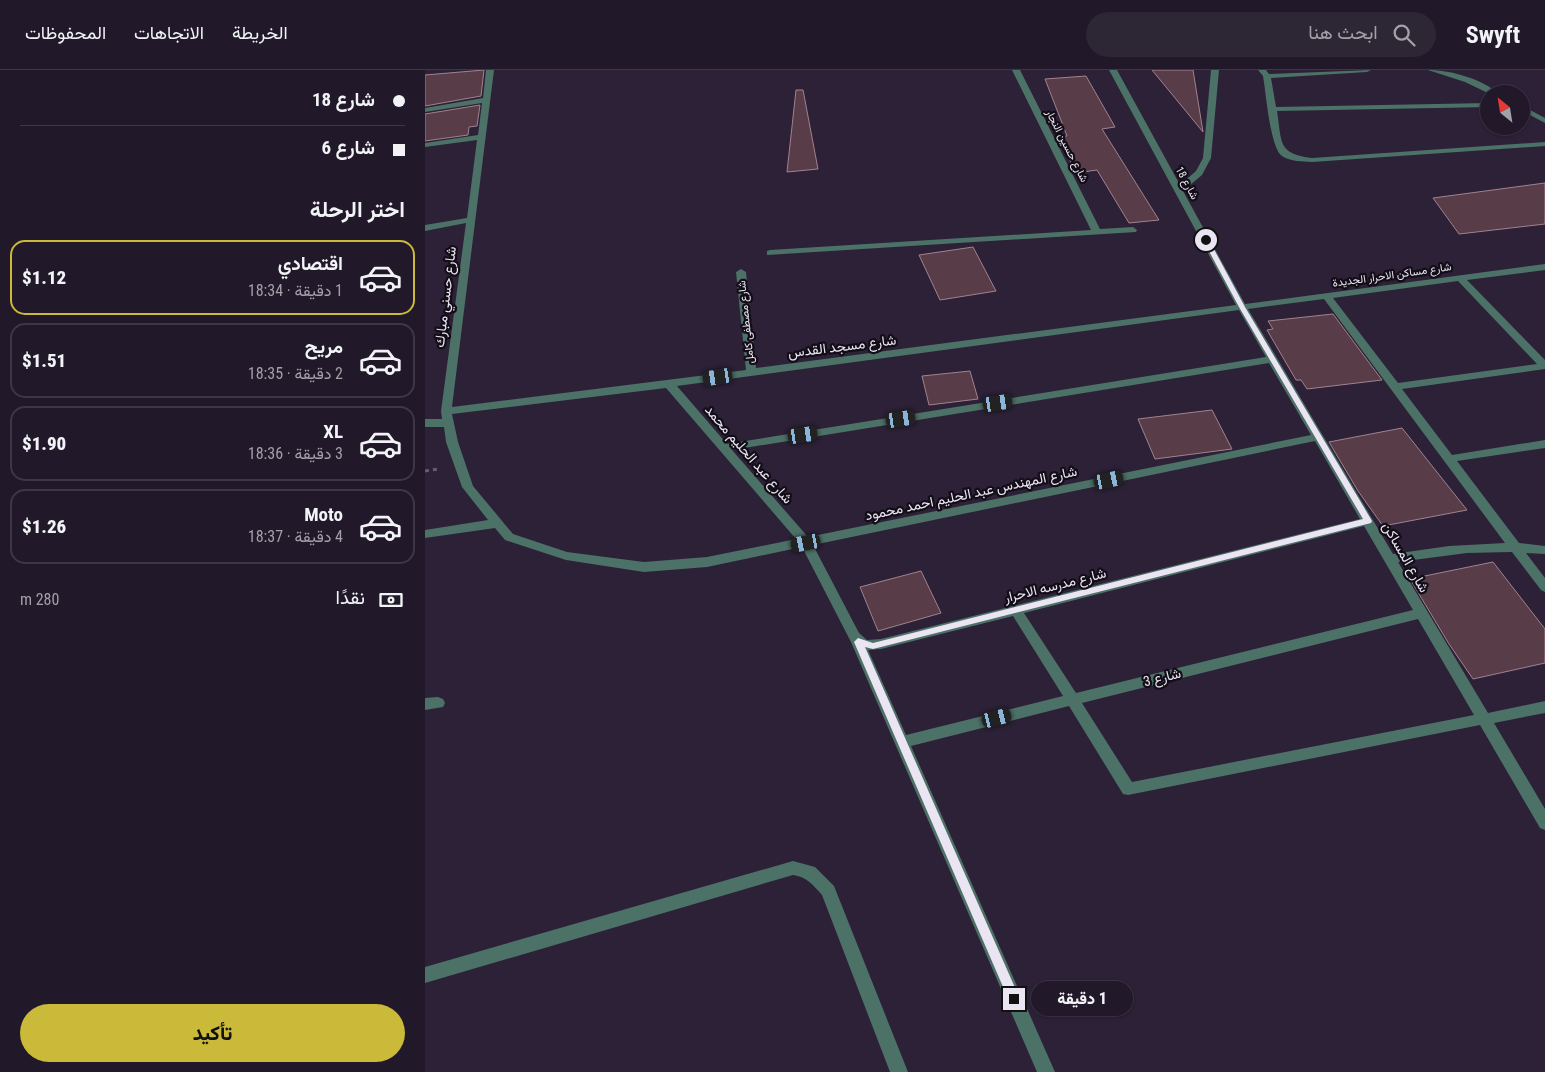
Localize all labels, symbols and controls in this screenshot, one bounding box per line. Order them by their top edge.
search box [1086,12,1436,57]
text: ابحث هنا [1308,21,1378,44]
icon: search [1390,21,1418,49]
text: Swyft [1466,21,1520,49]
text: المحفوظات [25,22,106,43]
text: الاتجاهات [134,22,204,43]
text: الخريطة [232,22,288,43]
north arrow [1480,85,1530,135]
map controls [1480,85,1530,135]
text: شارع 18 [312,88,375,111]
street label: شارع حسين النجار [1042,107,1091,185]
text: شارع 6 [322,136,375,159]
street label: شارع 18 [1172,164,1201,202]
text: اختر الرحلة [310,197,405,222]
route start [1195,229,1217,251]
street label: شارع حسني مبارك [431,246,463,349]
text: اقتصادي [278,252,343,275]
icon: car [358,255,403,300]
street label: شارع مساكن الاحرار الجديدة [1332,260,1453,291]
text: $1.12 [22,266,66,289]
street label: شارع مصطفى كامل [735,279,758,364]
text: 1 دقيقة · 18:34 [248,281,343,300]
street label: شارع مسجد القدس [787,331,897,364]
text: مريح [305,335,343,358]
icon: car [358,338,403,383]
text: $1.51 [22,349,66,372]
text: 2 دقيقة · 18:35 [248,364,343,383]
car [702,367,733,387]
car [982,393,1013,413]
street label: شارع عبد الحليم محمد [700,402,796,508]
car [885,409,916,429]
text: XL [323,420,343,443]
icon: car [358,421,403,466]
car [787,425,818,445]
text: $1.90 [22,432,66,455]
text: 3 دقيقة · 18:36 [248,444,343,463]
street label: شارع المهندس عبد الحليم احمد محمود [864,463,1079,526]
car [1092,470,1125,490]
text: Moto [304,503,343,526]
icon: car [358,504,403,549]
text: $1.26 [22,515,66,538]
street label: شارع المساكن [1377,519,1433,596]
text: 4 دقيقة · 18:37 [248,527,343,546]
car [789,533,822,553]
street label: شارع مدرسه الاحرار [1001,565,1108,609]
text: نقدًا [336,586,365,609]
icon: cash [377,586,405,614]
text: 280 m [20,590,59,609]
street label: شارع 3 [1141,665,1183,692]
car [980,707,1013,729]
callout: 1 دقيقة [1031,982,1134,1016]
route end [1003,988,1025,1010]
text: 1 دقيقة [1057,989,1107,1008]
button: تأكيد [20,1004,405,1062]

